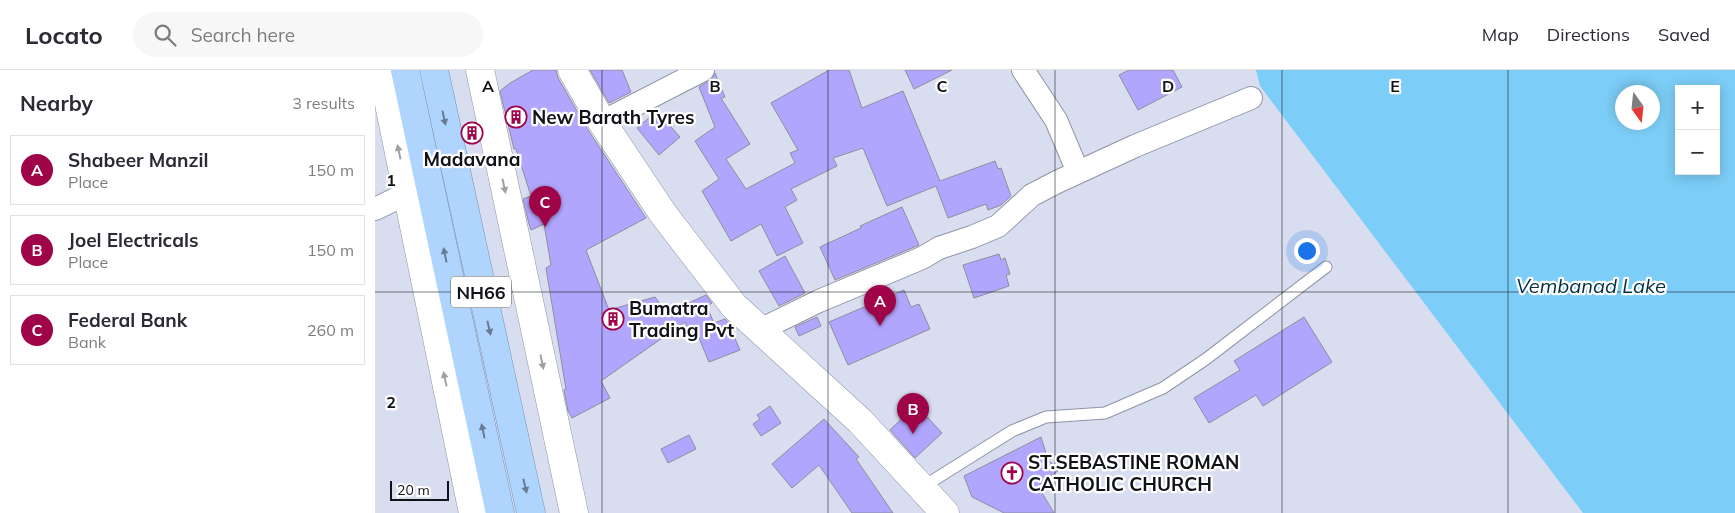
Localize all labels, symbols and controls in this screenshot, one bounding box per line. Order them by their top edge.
search box [133,12,483,57]
text: Locato [25,20,103,50]
icon: search [151,21,179,49]
text: Search here [191,23,295,47]
text: Map [1482,23,1519,46]
text: Directions [1547,23,1630,46]
text: Saved [1658,23,1710,46]
text: A [482,76,494,96]
text: B [709,76,721,96]
text: C [937,76,948,96]
text: D [1162,76,1174,96]
text: E [1390,76,1400,96]
north arrow [1615,85,1660,130]
map controls [1675,85,1720,175]
button: + [1675,85,1720,130]
text: Nearby [20,90,93,116]
text: 3 results [292,93,355,113]
building icon: New Barath Tyres [504,105,528,129]
place label: New Barath Tyres [532,105,695,129]
one-way arrow [440,110,448,126]
building icon: Madavana [460,121,484,145]
button: − [1675,130,1720,175]
one-way arrow [395,144,403,159]
place label: Madavana [424,147,520,171]
text: Shabeer Manzil [68,148,208,172]
text: A [31,160,43,180]
text: 150 m [307,160,354,180]
text: 1 [386,170,396,190]
text: Place [68,172,108,192]
one-way arrow [501,179,509,195]
pin: C [529,186,561,227]
text: Joel Electricals [68,228,198,252]
your location [1294,238,1320,264]
text: B [31,240,43,260]
text: 150 m [307,240,354,260]
one-way arrow [441,248,449,263]
text: Place [68,252,108,272]
water label: Vembanad Lake [1516,273,1666,298]
road number: NH66 [451,276,511,308]
pin: A [864,285,896,326]
place label: Bumatra Trading Pvt [629,296,734,342]
building icon: Bumatra Trading Pvt [601,307,625,331]
text: Federal Bank [68,308,187,332]
text: C [32,320,42,340]
text: 260 m [307,320,354,340]
one-way arrow [486,320,494,336]
text: Bank [68,332,106,352]
one-way arrow [538,355,546,371]
one-way arrow [441,371,449,387]
text: 2 [386,392,396,412]
pin: B [897,393,929,434]
one-way arrow [479,424,487,439]
place label: ST.SEBASTINE ROMAN CATHOLIC CHURCH [1028,450,1239,496]
church icon: ST.SEBASTINE ROMAN CATHOLIC CHURCH [1000,461,1024,485]
scale bar [390,478,449,501]
one-way arrow [521,479,529,494]
text: 20 m [397,481,430,499]

